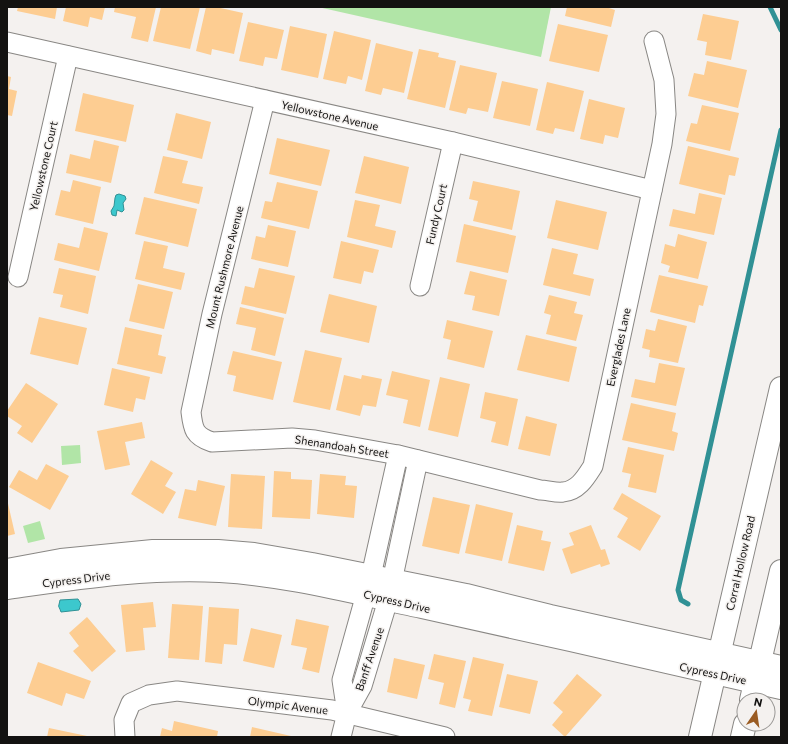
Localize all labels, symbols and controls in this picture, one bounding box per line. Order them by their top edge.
street label: Yellowstone Avenue [280,97,380,133]
street label: Yellowstone Court [26,119,60,212]
street label: Fundy Court [423,182,449,246]
street label: Mount Rushmore Avenue [202,204,246,330]
street label: Everglades Lane [603,306,633,387]
street label: Shenandoah Street [294,432,390,460]
street label: Corral Hollow Road [723,514,757,612]
street label: Cypress Drive [41,568,111,590]
street label: Cypress Drive [362,587,432,615]
street label: Banff Avenue [352,625,386,693]
street label: Cypress Drive [678,660,748,686]
north arrow [736,692,776,732]
street label: Olympic Avenue [247,694,329,716]
text: N [753,695,764,709]

